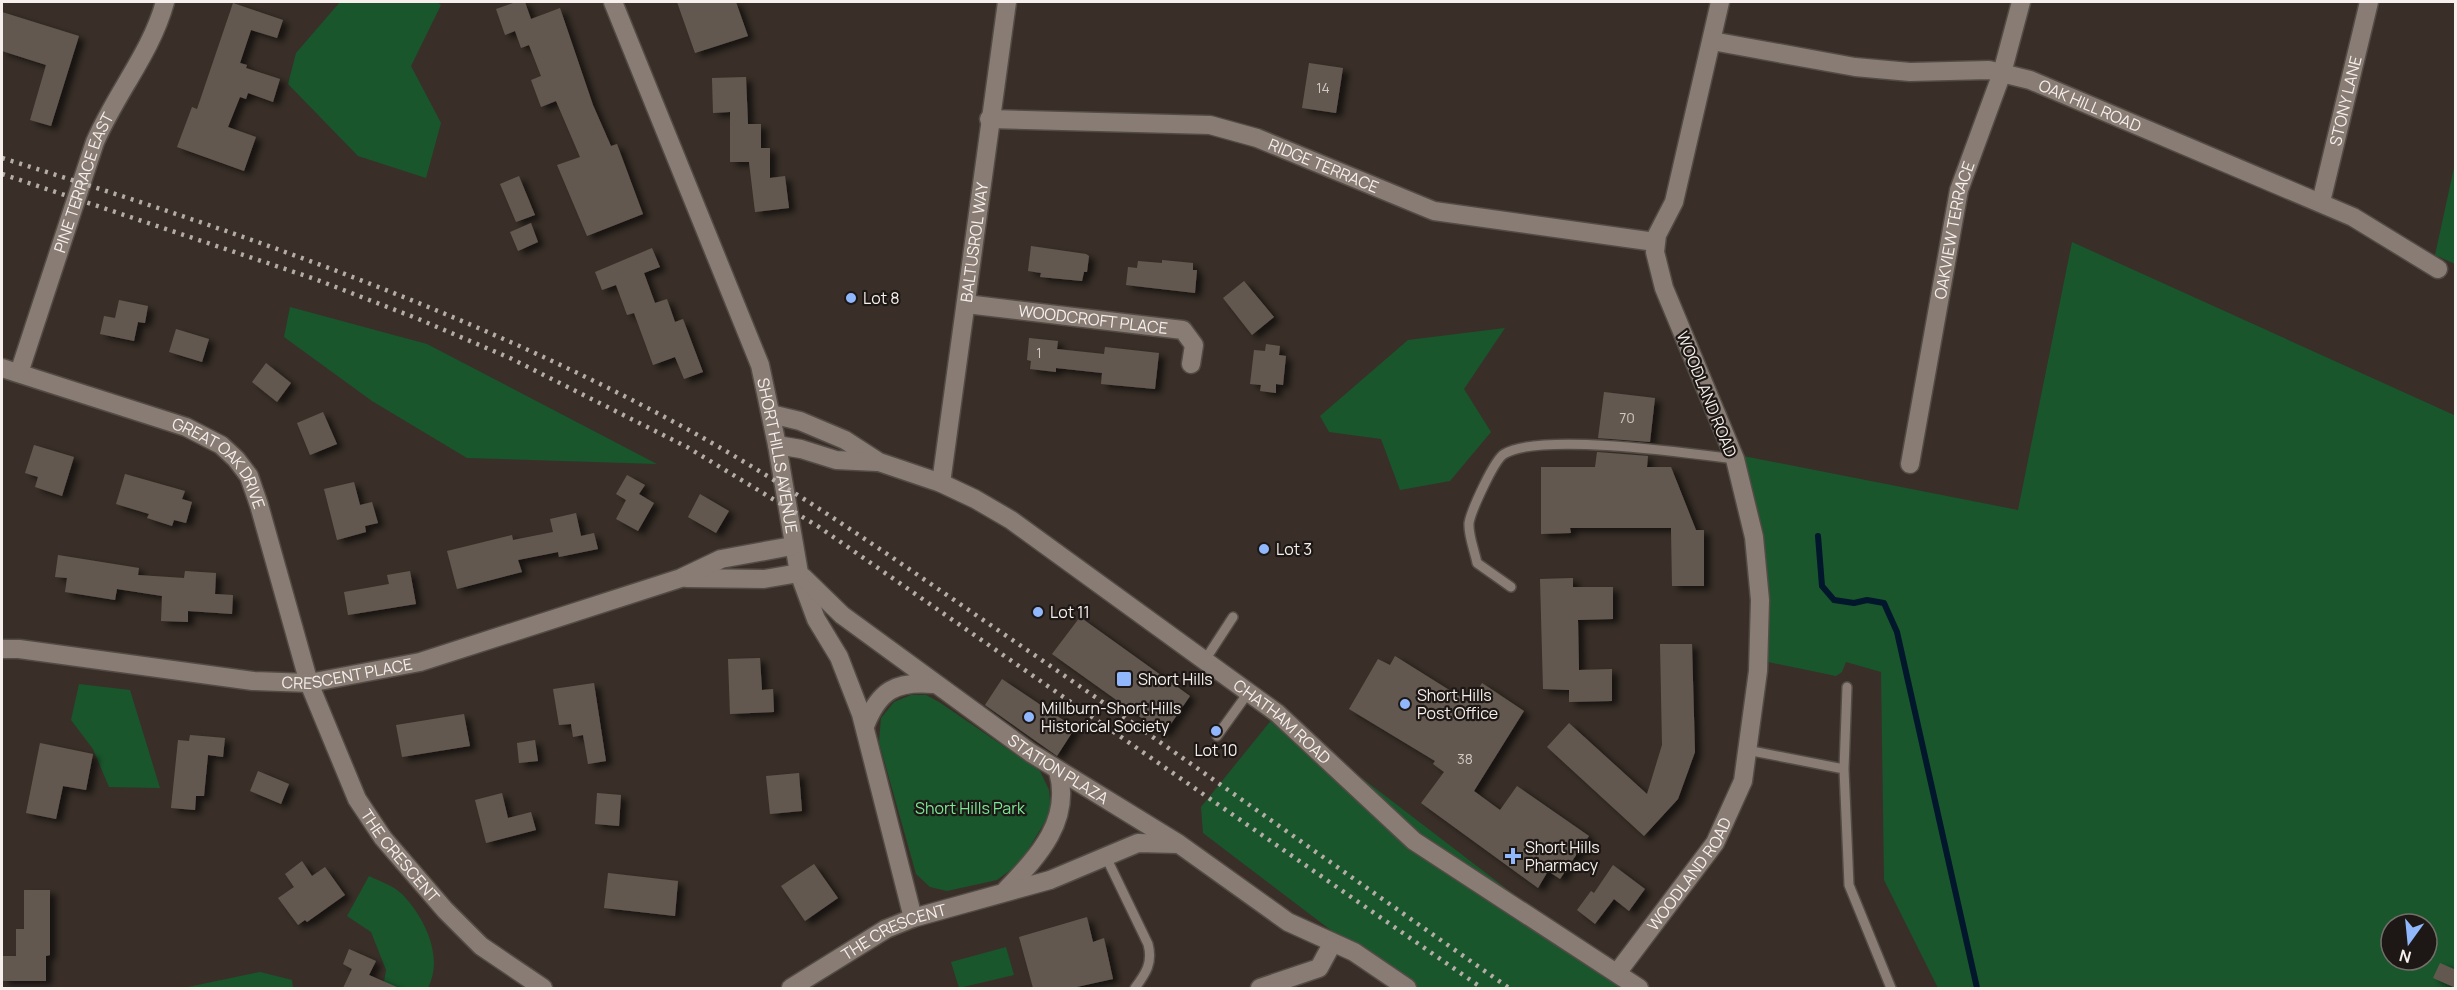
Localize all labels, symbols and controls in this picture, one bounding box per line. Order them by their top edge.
street label: STONY LANE [2324,54,2367,148]
street label: OAK HILL ROAD [2035,74,2145,137]
house number: 14 [1316,78,1330,97]
street label: PINE TERRACE EAST [48,108,119,256]
street label: RIDGE TERRACE [1265,133,1382,198]
street label: OAKVIEW TERRACE [1929,158,1980,301]
street label: BALTUSROL WAY [955,181,993,304]
place label: Lot 8 [863,287,900,309]
marker: Lot 8 [844,291,858,305]
street label: WOODCROFT PLACE [1017,299,1169,339]
street label: WOODLAND ROAD [1672,328,1742,460]
house number: 1 [1036,343,1042,362]
street label: SHORT HILLS AVENUE [752,376,803,535]
house number: 70 [1619,408,1635,427]
street label: GREAT OAK DRIVE [170,412,271,512]
place label: Lot 3 [1276,538,1312,560]
marker: Lot 3 [1257,542,1271,556]
place label: Lot 11 [1050,601,1090,623]
marker: Lot 11 [1031,605,1045,619]
street label: CRESCENT PLACE [281,653,414,694]
place label: Short Hills [1138,668,1213,690]
marker: Short Hills [1115,670,1133,688]
street label: CHATHAM ROAD [1229,674,1336,769]
place label: Short Hills Post Office [1417,684,1498,724]
place label: Millburn-Short Hills Historical Society [1041,697,1181,737]
marker: Short Hills Post Office [1398,697,1412,711]
marker: Millburn-Short Hills Historical Society [1022,710,1036,724]
marker: Lot 10 [1209,724,1223,738]
street label: STATION PLAZA [1003,729,1113,809]
place label: Lot 10 [1194,739,1238,761]
house number: 38 [1457,749,1473,768]
park label: Short Hills Park [915,797,1026,819]
street label: THE CRESCENT [356,805,445,907]
street label: WOODLAND ROAD [1642,813,1736,935]
place label: Short Hills Pharmacy [1525,836,1600,876]
marker: Short Hills Pharmacy [1506,849,1520,863]
street label: THE CRESCENT [837,898,949,965]
north arrow [2379,912,2439,972]
text: N [2397,944,2414,969]

